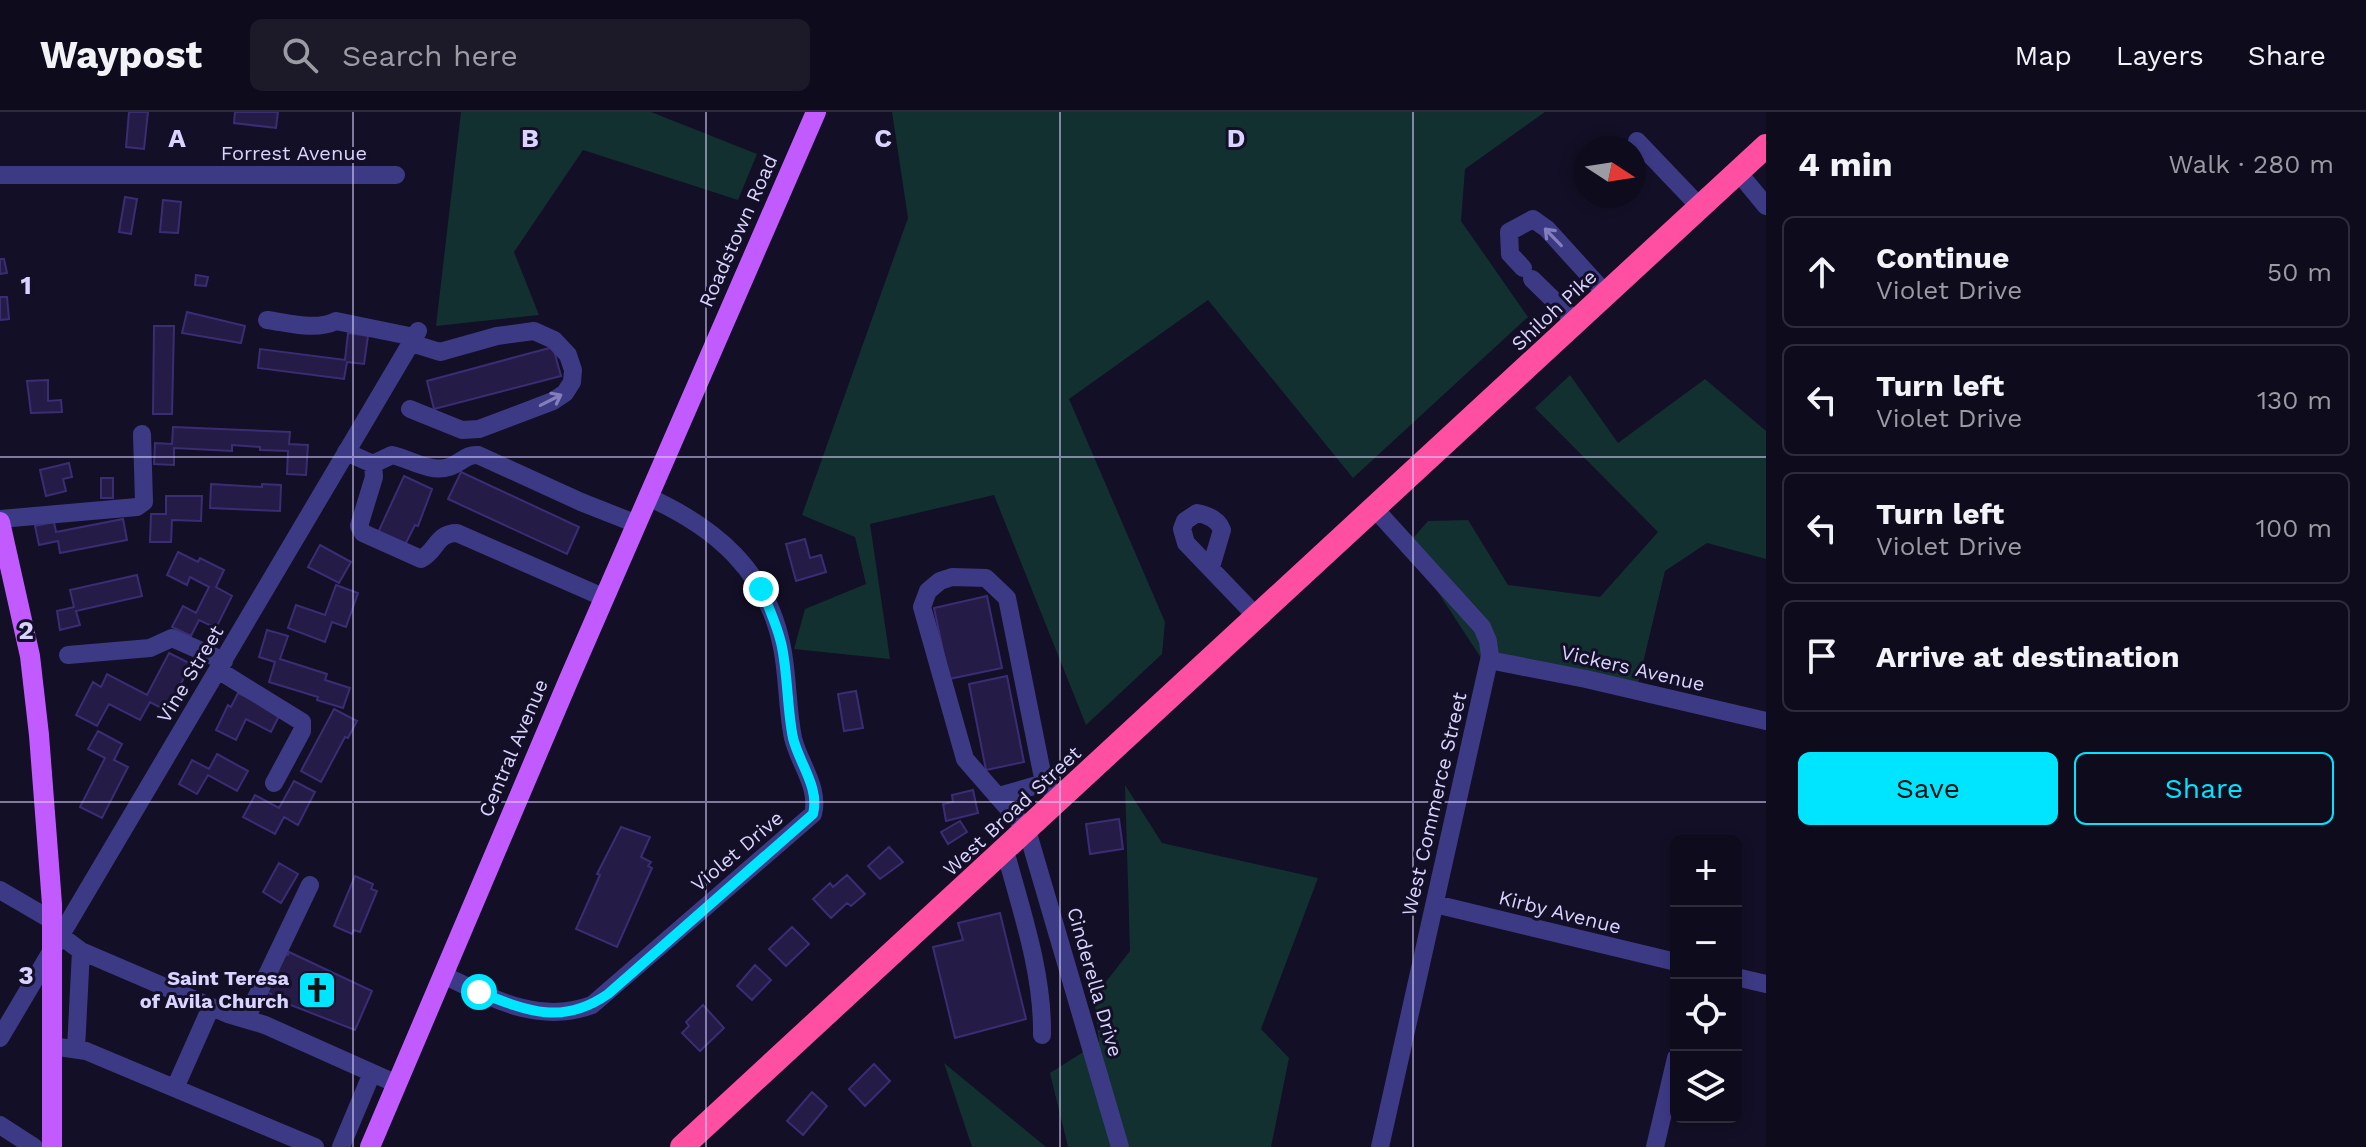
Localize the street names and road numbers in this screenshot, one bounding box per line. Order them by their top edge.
street label: Forrest Avenue [221,141,367,165]
street label: Roadstown Road [694,151,782,311]
street label: Shiloh Pike [1506,264,1602,356]
street label: Vine Street [152,620,229,727]
street label: Vickers Avenue [1559,640,1707,696]
street label: Central Avenue [473,676,553,820]
street label: West Commerce Street [1397,689,1472,918]
street label: West Broad Street [938,741,1086,881]
street label: Violet Drive [686,806,788,896]
street label: Kirby Avenue [1496,885,1624,939]
street label: Cinderella Drive [1062,904,1128,1060]

